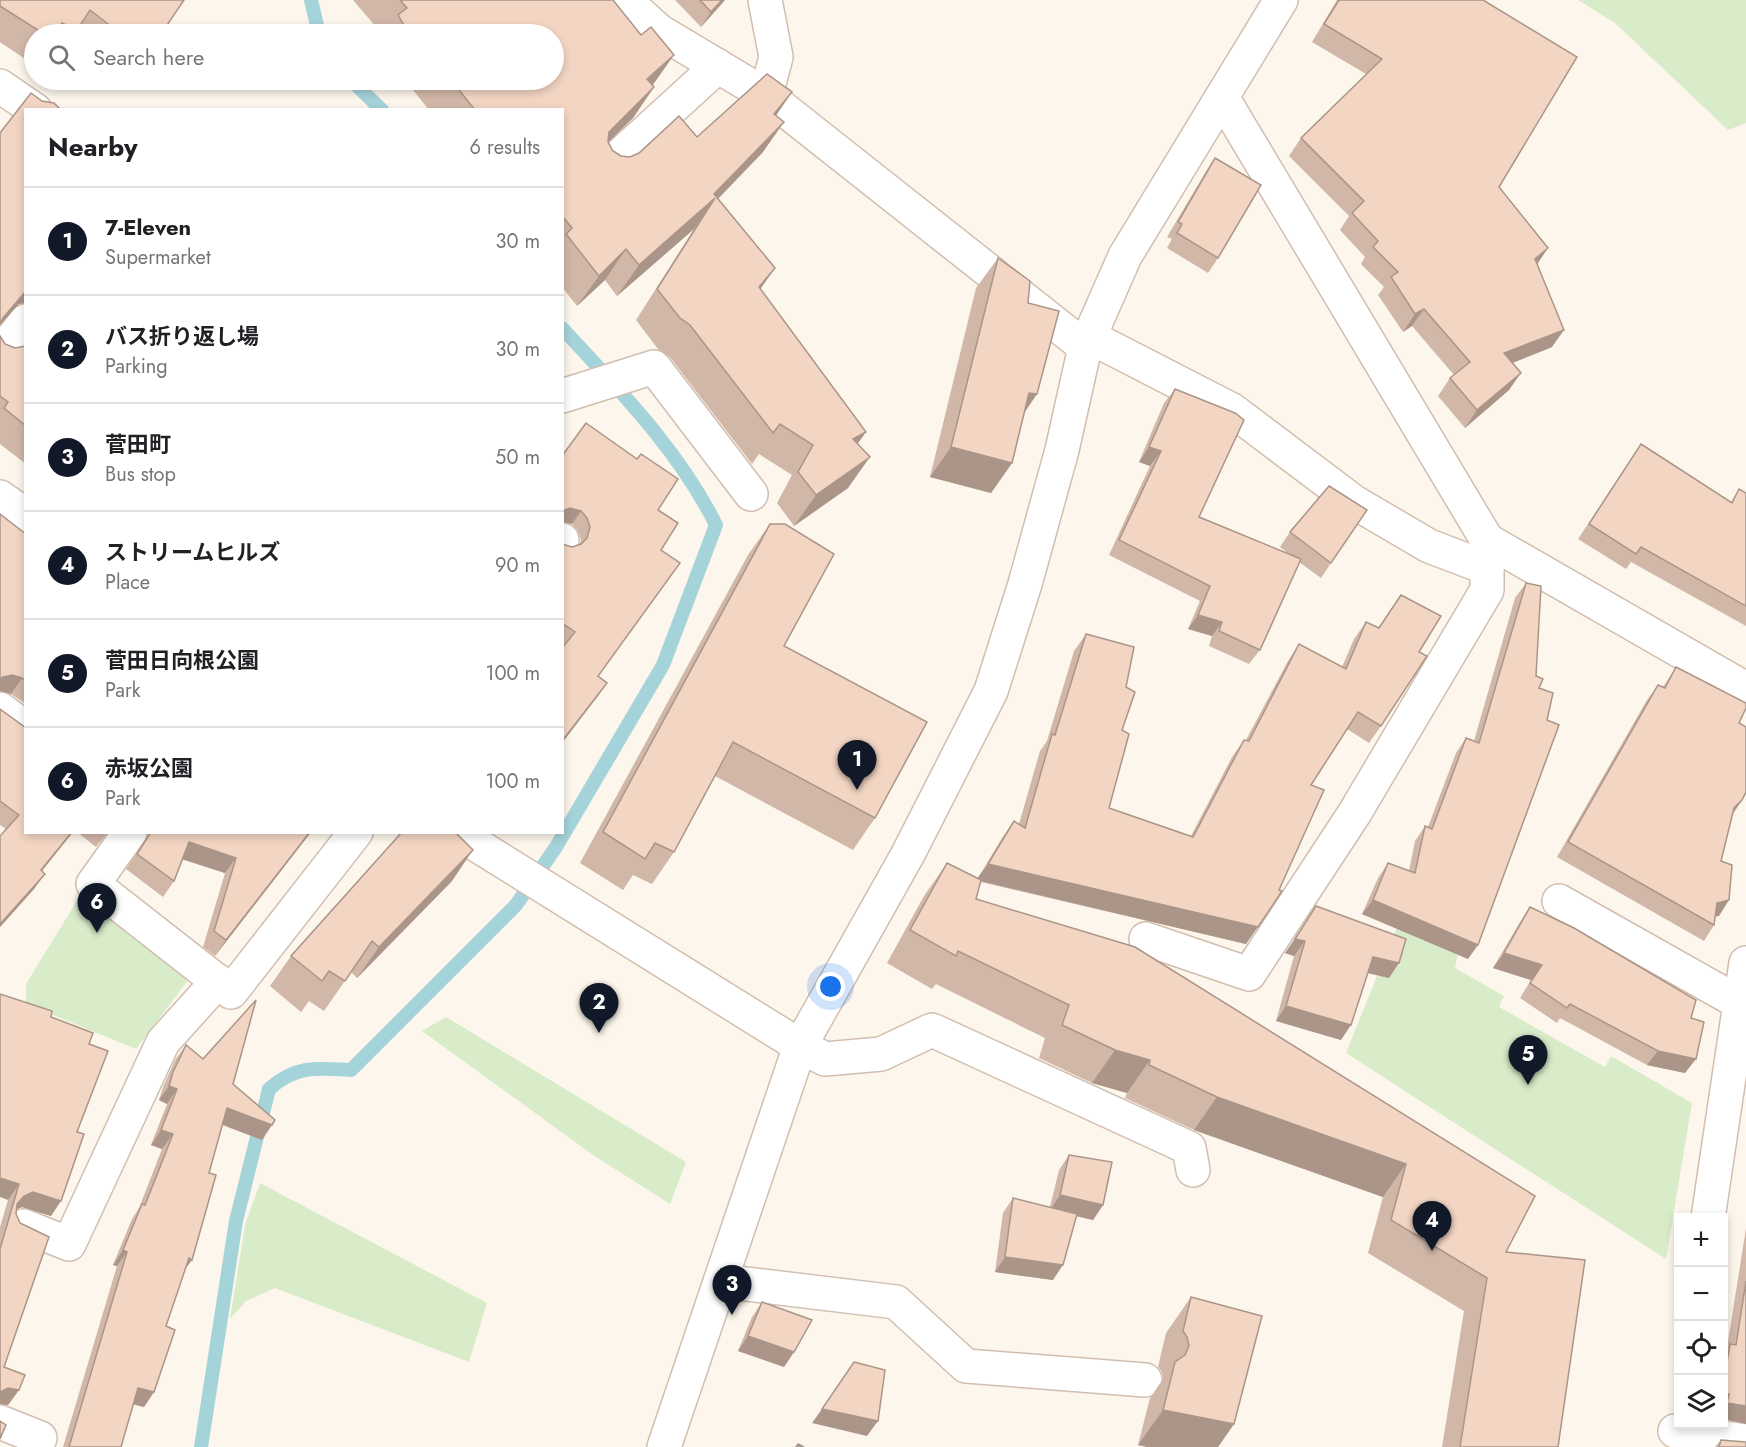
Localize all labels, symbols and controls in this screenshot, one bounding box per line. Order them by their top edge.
search box [24,24,564,90]
icon: search [45,41,78,74]
text: Search here [93,41,204,73]
text: Nearby [48,128,137,166]
text: 6 results [470,133,540,162]
text: 7-Eleven [105,211,191,243]
text: 1 [62,227,73,256]
text: 30 m [495,227,540,256]
text: Supermarket [105,243,211,272]
text: バス折り返し場 [105,320,259,352]
text: 2 [61,335,74,364]
text: 30 m [495,335,540,364]
text: Parking [105,352,168,381]
text: 菅田町 [105,428,171,460]
text: 3 [61,443,74,472]
text: 50 m [495,443,540,472]
text: Bus stop [105,460,176,489]
text: ストリームヒルズ [105,536,280,568]
text: 4 [61,551,74,580]
text: 90 m [495,551,540,580]
text: Place [105,568,150,597]
text: 菅田日向根公園 [105,644,259,676]
text: 5 [61,659,74,688]
text: 100 m [485,659,540,688]
text: Park [105,676,141,705]
pin: 1 [838,740,876,790]
text: 赤坂公園 [105,752,193,784]
text: 6 [61,767,74,796]
text: 100 m [485,767,540,796]
text: Park [105,784,141,813]
pin: 6 [78,884,116,933]
your location [816,972,845,1001]
pin: 2 [580,984,618,1033]
pin: 5 [1508,1036,1547,1085]
pin: 4 [1412,1202,1452,1251]
map controls [1674,1213,1728,1429]
button: + [1674,1213,1728,1267]
pin: 3 [712,1266,752,1315]
button: − [1674,1267,1728,1321]
button: locate [1674,1321,1728,1375]
button: layers [1674,1375,1728,1429]

